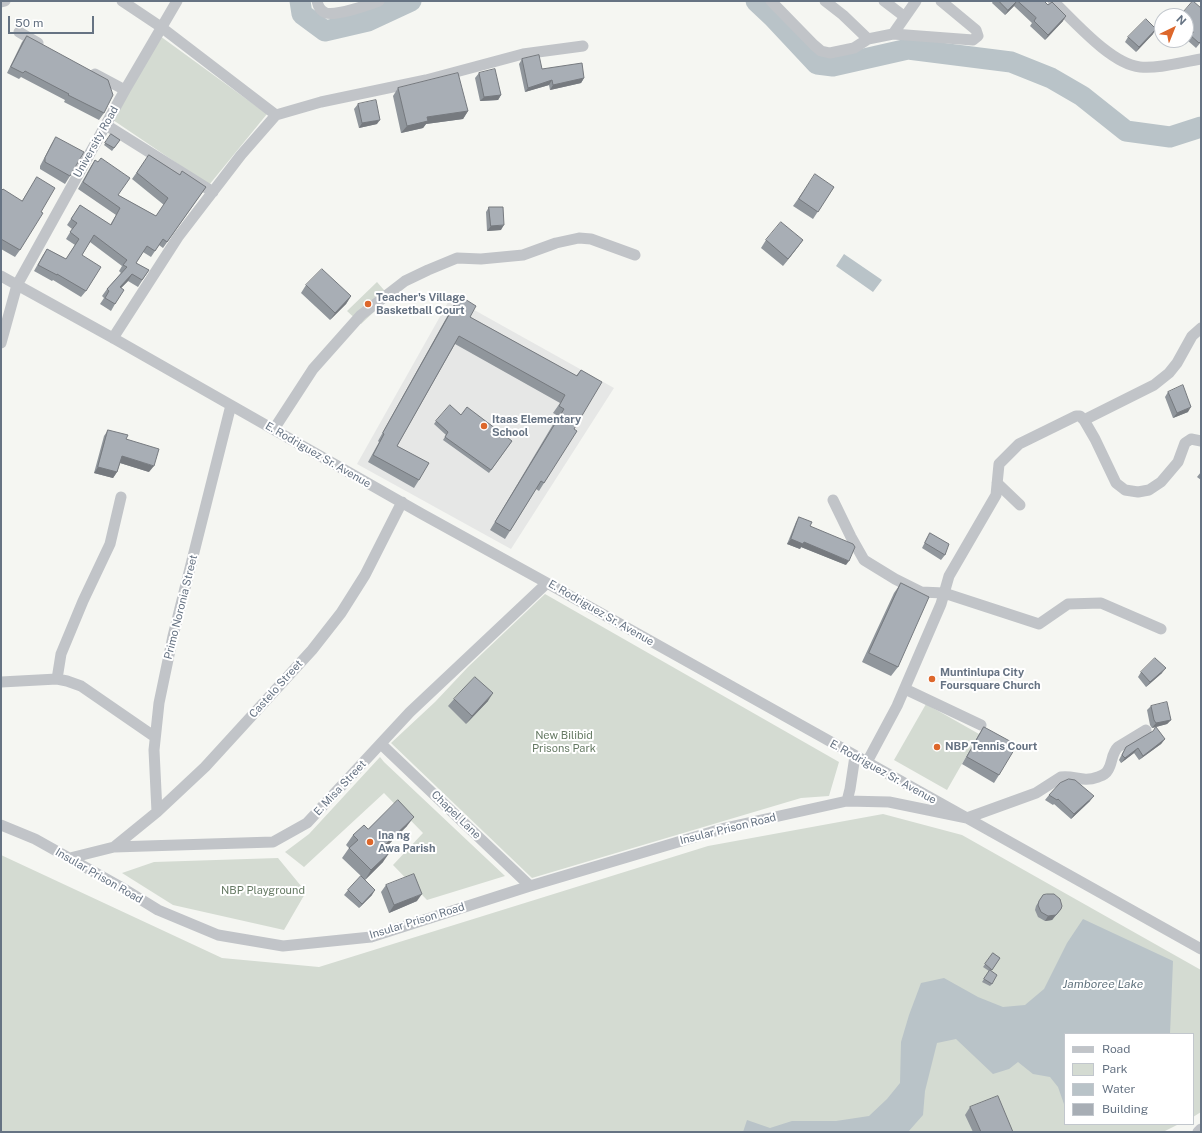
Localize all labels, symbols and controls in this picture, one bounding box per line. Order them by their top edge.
scale bar [10,8,96,34]
north arrow [1154,8,1194,48]
text: N [1174,13,1189,27]
text: 50 m [15,16,43,30]
street label: University Road [71,104,121,180]
place label: Teacher's Village Basketball Court [376,291,465,317]
marker: Teacher's Village Basketball Court [363,299,373,309]
place label: Itaas Elementary School [492,413,581,439]
street label: E. Rodriguez Sr. Avenue [263,419,373,491]
marker: Itaas Elementary School [479,421,489,431]
street label: Primo Noronia Street [162,553,200,661]
street label: E. Rodriguez Sr. Avenue [546,577,656,649]
street label: Castelo Street [247,657,305,721]
place label: Muntinlupa City Foursquare Church [940,666,1041,692]
marker: Muntinlupa City Foursquare Church [927,674,937,684]
park label: New Bilibid Prisons Park [532,729,596,755]
street label: E. Rodriguez Sr. Avenue [827,737,939,807]
place label: NBP Tennis Court [945,740,1037,754]
marker: NBP Tennis Court [932,742,942,752]
street label: E. Misa Street [311,758,369,818]
street label: Chapel Lane [429,788,483,842]
street label: Insular Prison Road [679,811,777,847]
place label: Ina ng Awa Parish [378,829,435,855]
marker: Ina ng Awa Parish [365,837,375,847]
street label: Insular Prison Road [53,846,145,906]
park label: NBP Playground [221,884,305,898]
street label: Insular Prison Road [368,900,466,942]
water label: Jamboree Lake [1063,977,1143,991]
legend [1064,1033,1194,1125]
text: Road [1102,1042,1130,1056]
text: Park [1102,1062,1128,1076]
text: Water [1102,1082,1135,1096]
text: Building [1102,1102,1148,1116]

